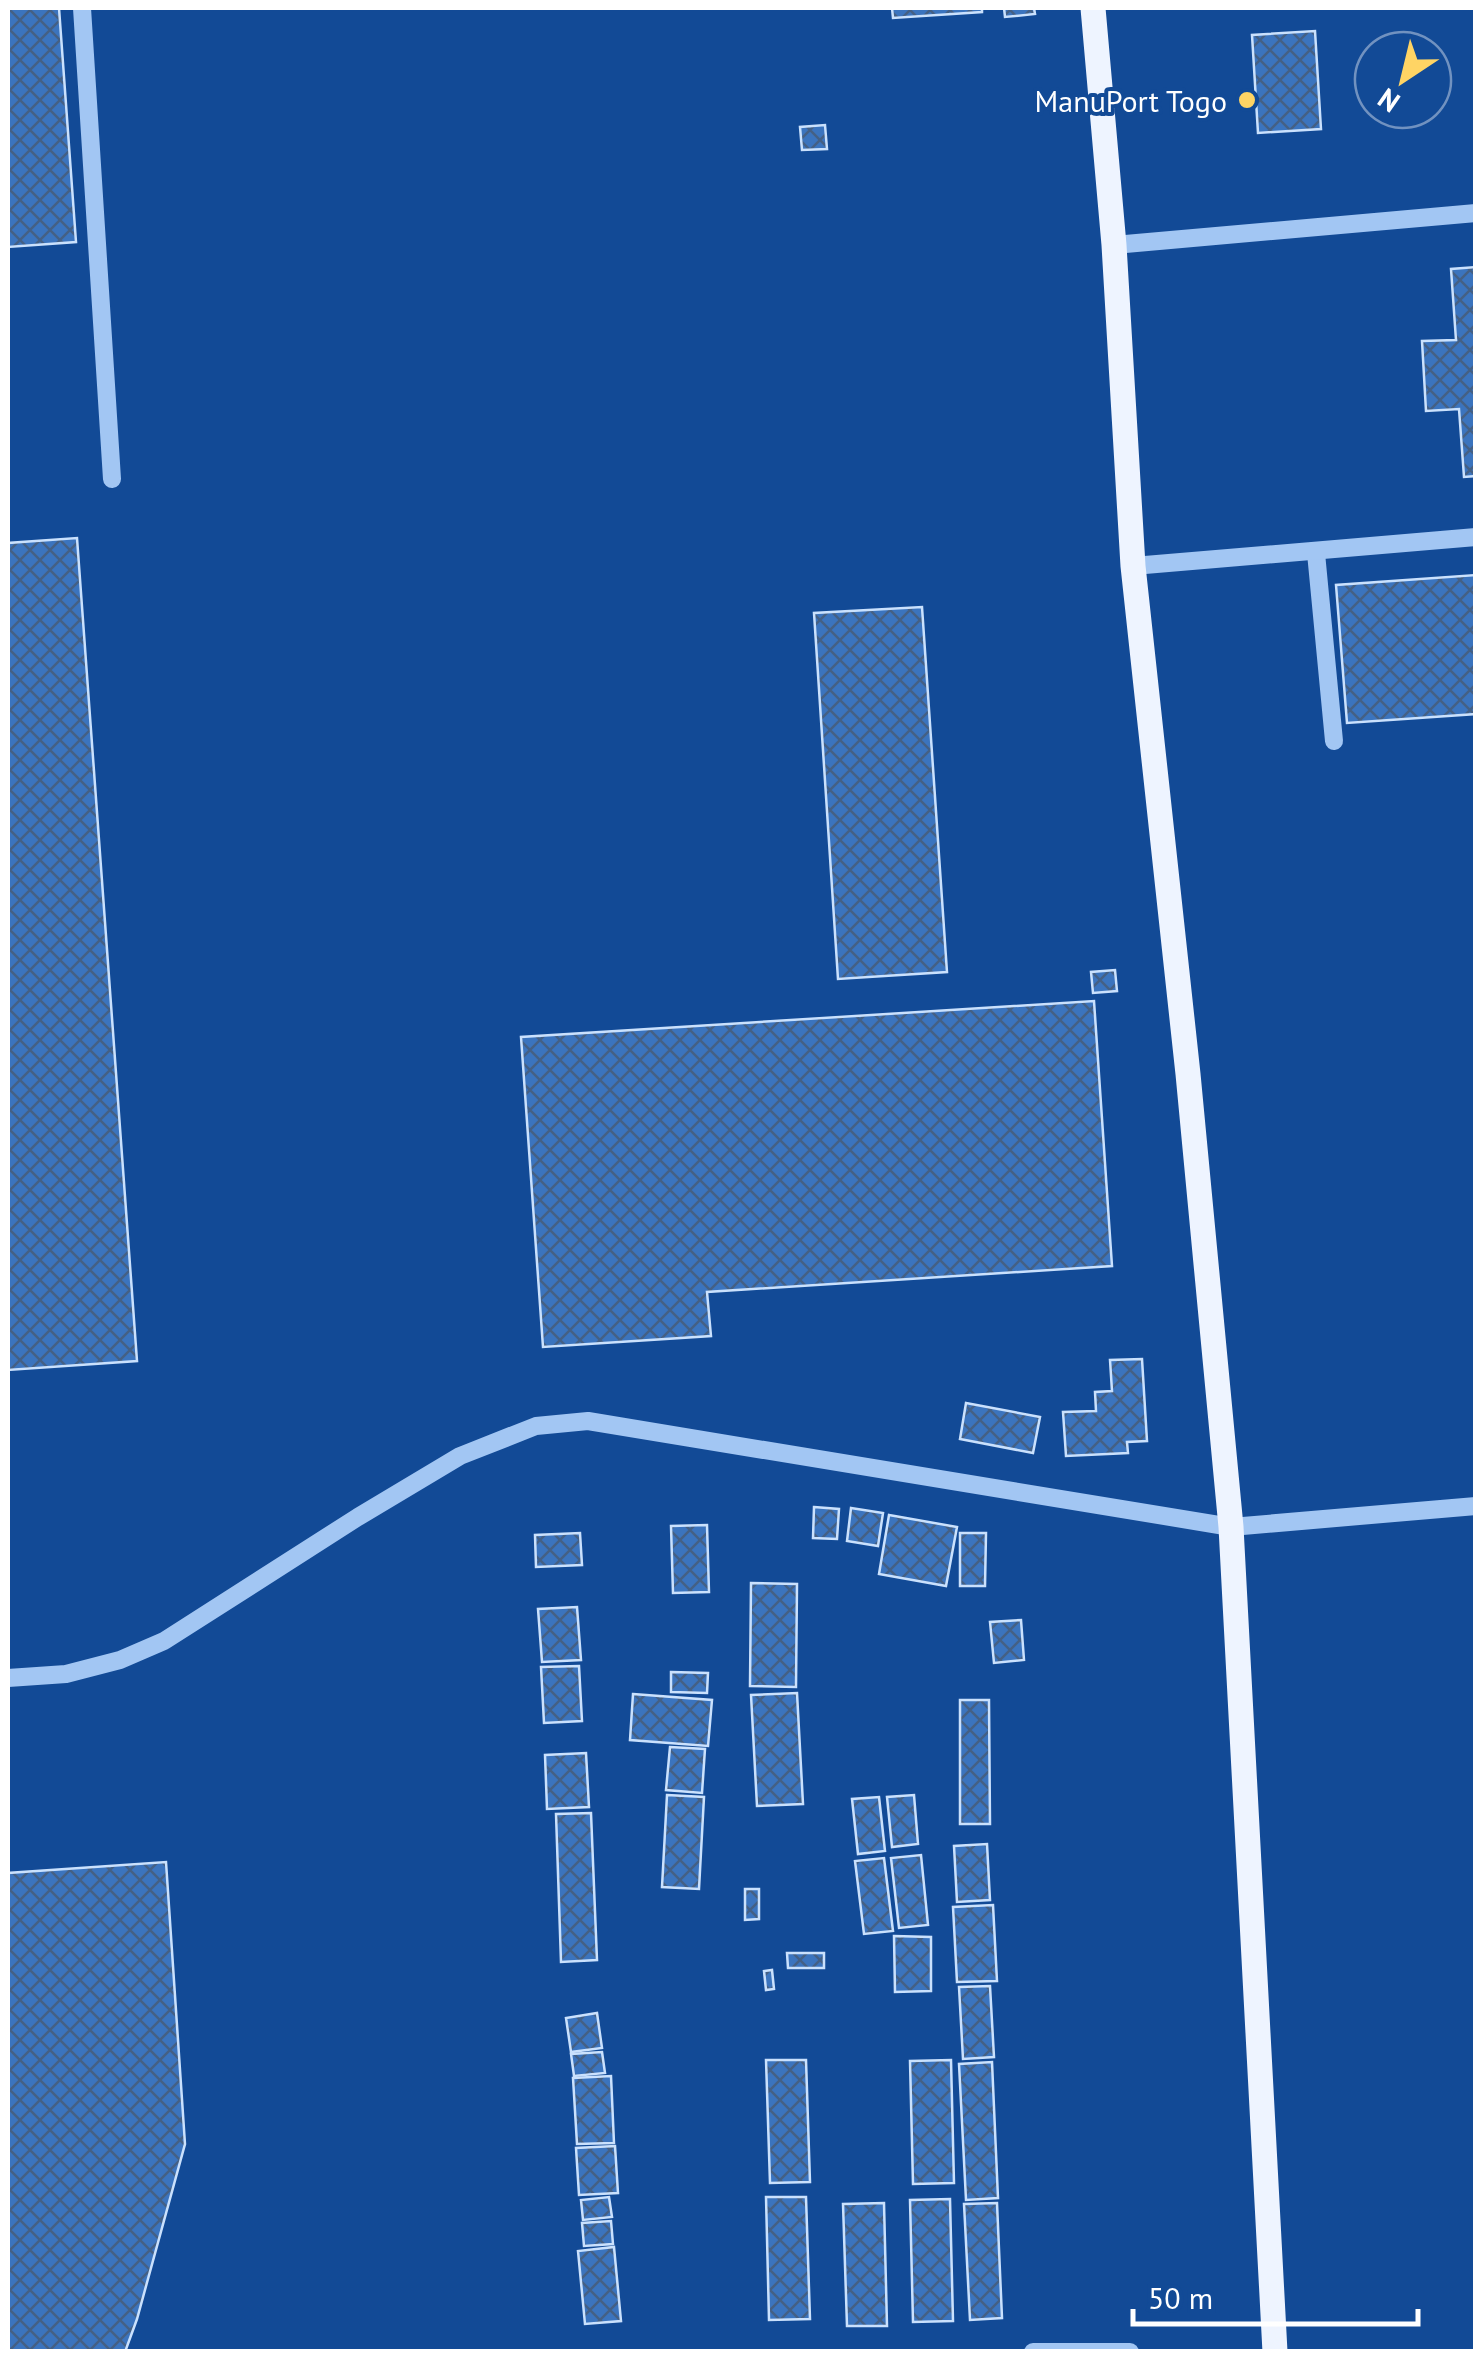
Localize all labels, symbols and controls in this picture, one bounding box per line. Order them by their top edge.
north arrow [1353,30,1453,130]
text: N [1370,80,1407,121]
place label: ManuPort Togo [1035,81,1227,120]
marker: ManuPort Togo [1236,89,1258,111]
scale bar [1133,2264,1418,2326]
text: 50 m [1148,2278,1213,2317]

